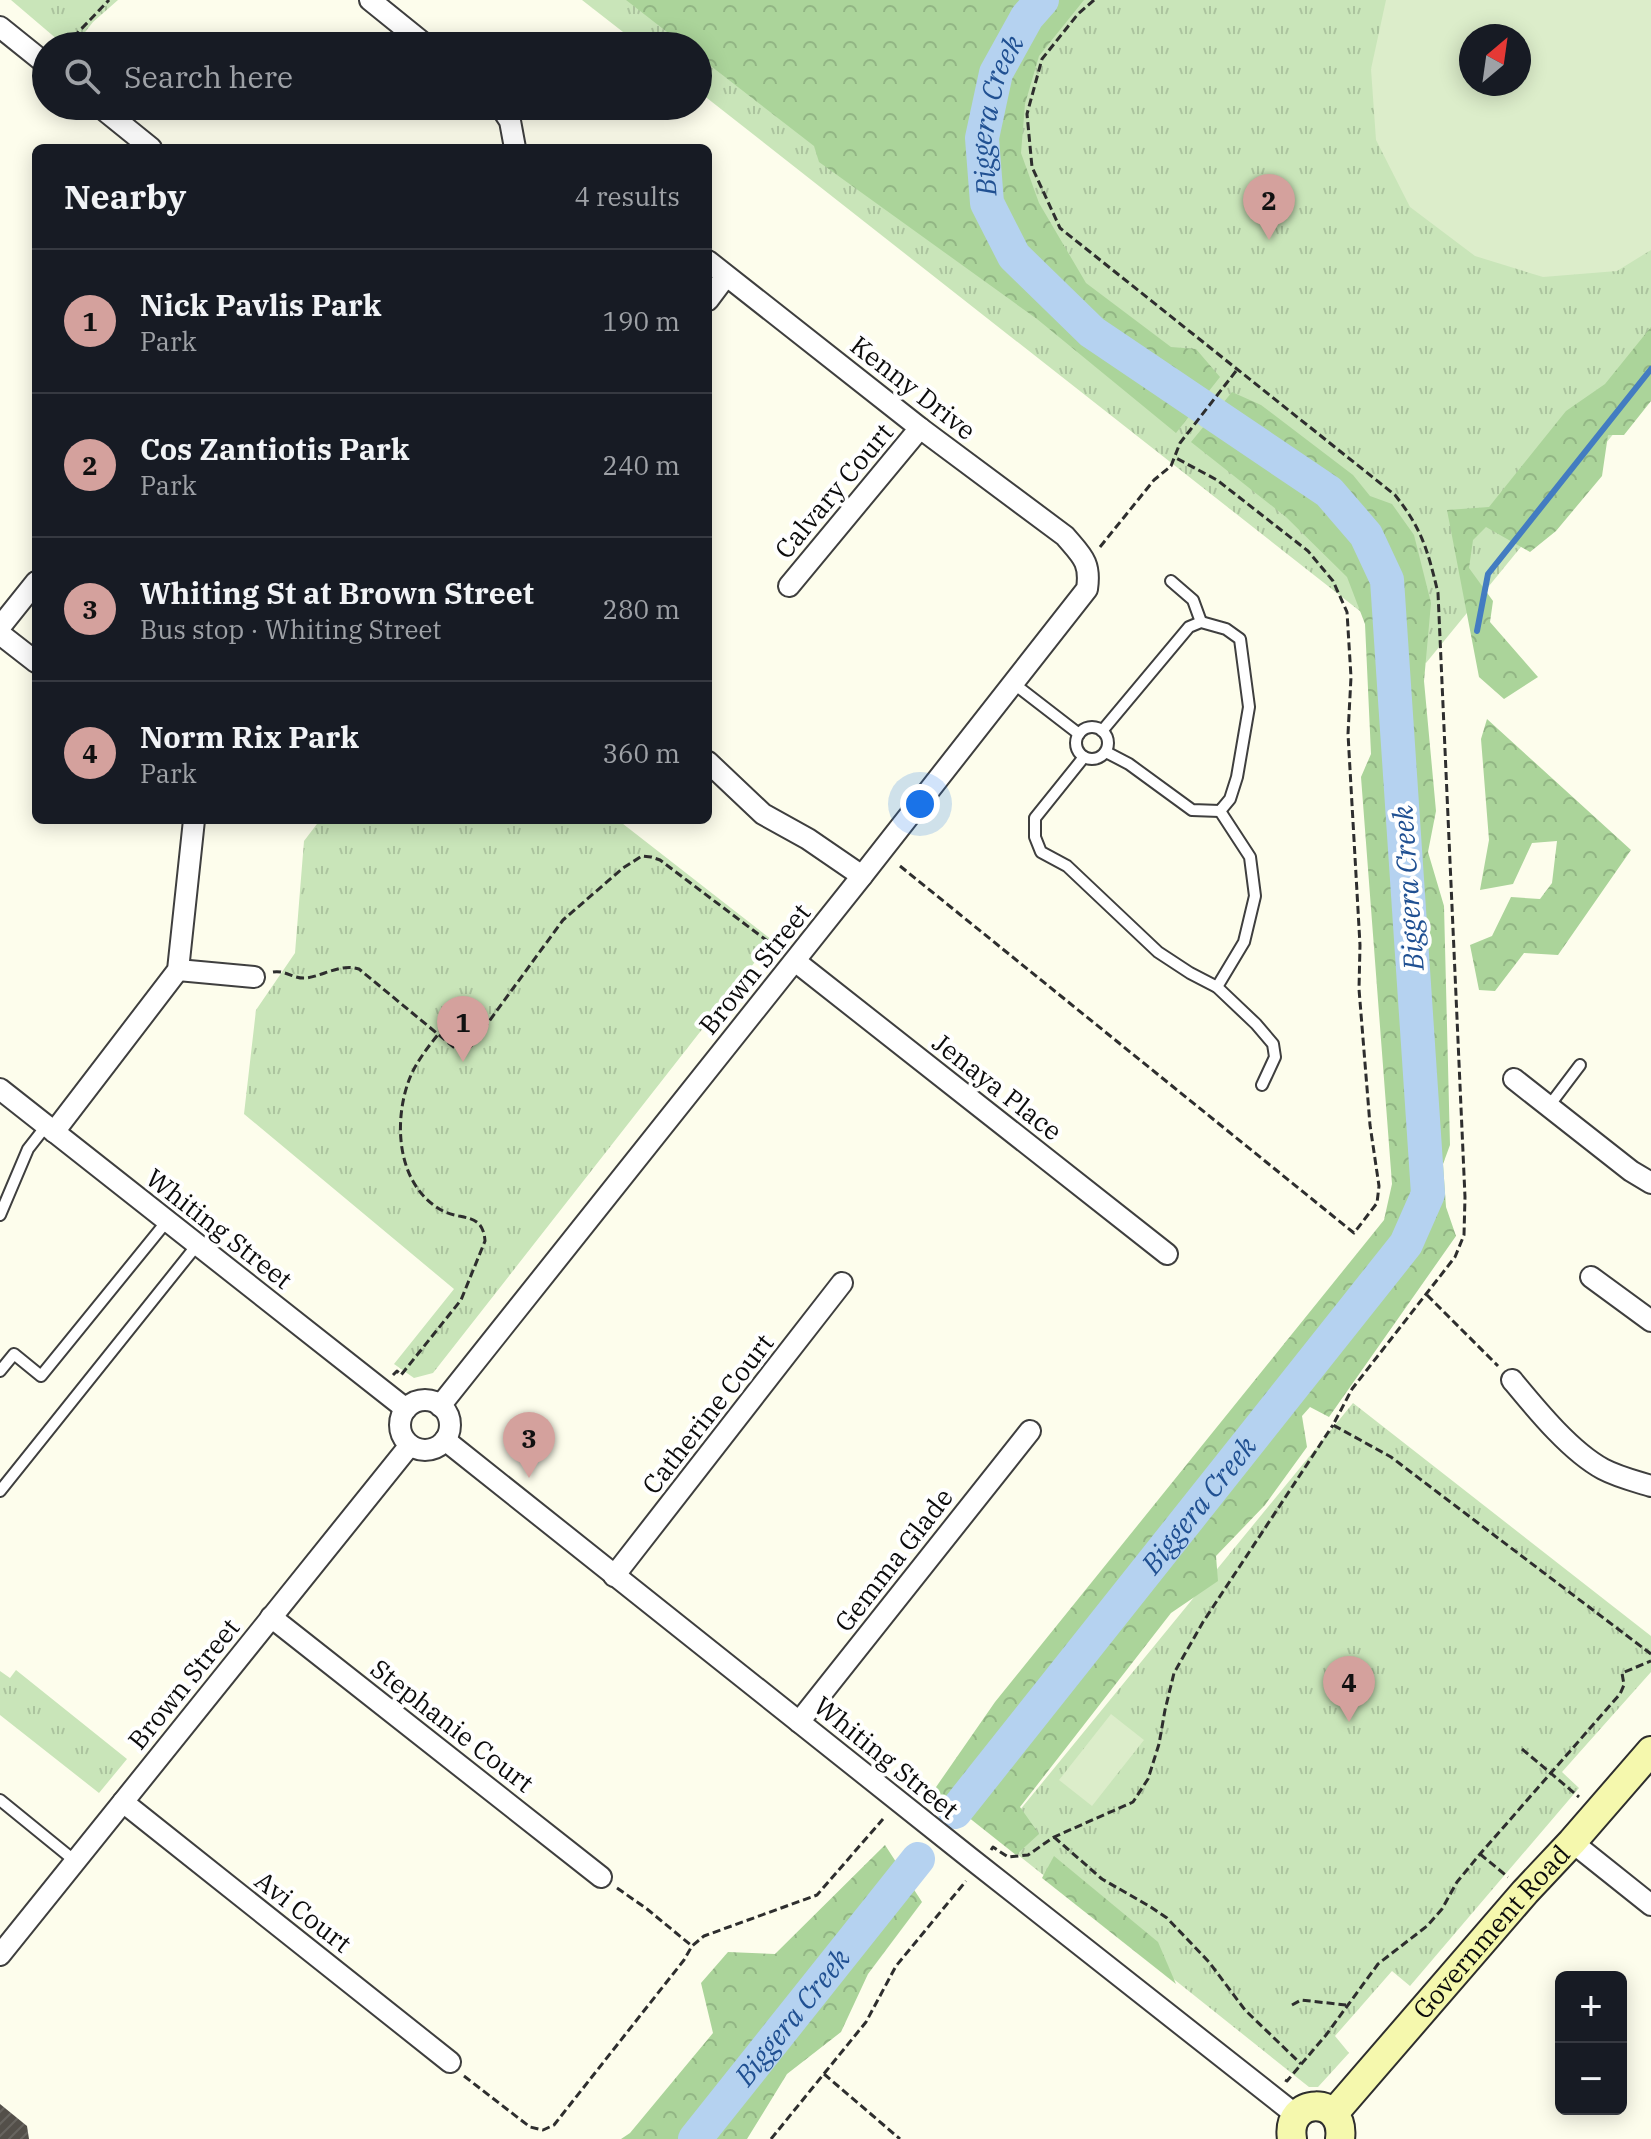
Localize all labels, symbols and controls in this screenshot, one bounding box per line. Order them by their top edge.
north arrow [1459,24,1531,96]
water label: Biggera Creek [962,28,1032,198]
search box [32,32,712,120]
icon: search [60,54,104,98]
text: Search here [124,57,293,96]
text: Nearby [64,174,186,218]
pin: 2 [1243,174,1295,240]
text: 4 results [574,179,680,213]
text: Nick Pavlis Park [140,285,382,324]
text: 1 [82,304,98,338]
text: 190 m [602,304,680,338]
text: Park [140,324,197,358]
street label: Kenny Drive [844,328,983,447]
street label: Calvary Court [767,416,900,565]
text: Cos Zantiotis Park [140,429,410,468]
text: 2 [82,448,98,482]
text: 240 m [602,448,680,482]
text: Park [140,468,197,502]
text: Whiting St at Brown Street [140,573,534,612]
text: 3 [82,592,98,626]
text: 280 m [602,592,680,626]
text: Bus stop · Whiting Street [140,612,442,646]
text: Norm Rix Park [140,717,359,756]
text: 4 [82,736,98,770]
text: 360 m [602,736,680,770]
text: Park [140,756,197,790]
your location [900,784,940,824]
water label: Biggera Creek [1383,804,1432,973]
street label: Brown Street [691,896,818,1041]
pin: 1 [437,996,489,1062]
street label: Jenaya Place [926,1025,1069,1147]
street label: Whiting Street [139,1160,300,1296]
street label: Catherine Court [634,1326,780,1500]
pin: 3 [503,1412,555,1478]
water label: Biggera Creek [1132,1428,1264,1582]
street label: Gemma Glade [827,1481,960,1638]
street label: Brown Street [120,1611,247,1756]
street label: Stephanie Court [364,1651,541,1800]
pin: 4 [1323,1656,1375,1722]
street label: Whiting Street [807,1688,966,1826]
street label: Government Road [1405,1837,1577,2026]
street label: Avi Court [248,1863,359,1960]
water label: Biggera Creek [725,1940,858,2094]
map controls [1555,1971,1627,2115]
button: + [1555,1971,1627,2043]
button: − [1555,2043,1627,2115]

